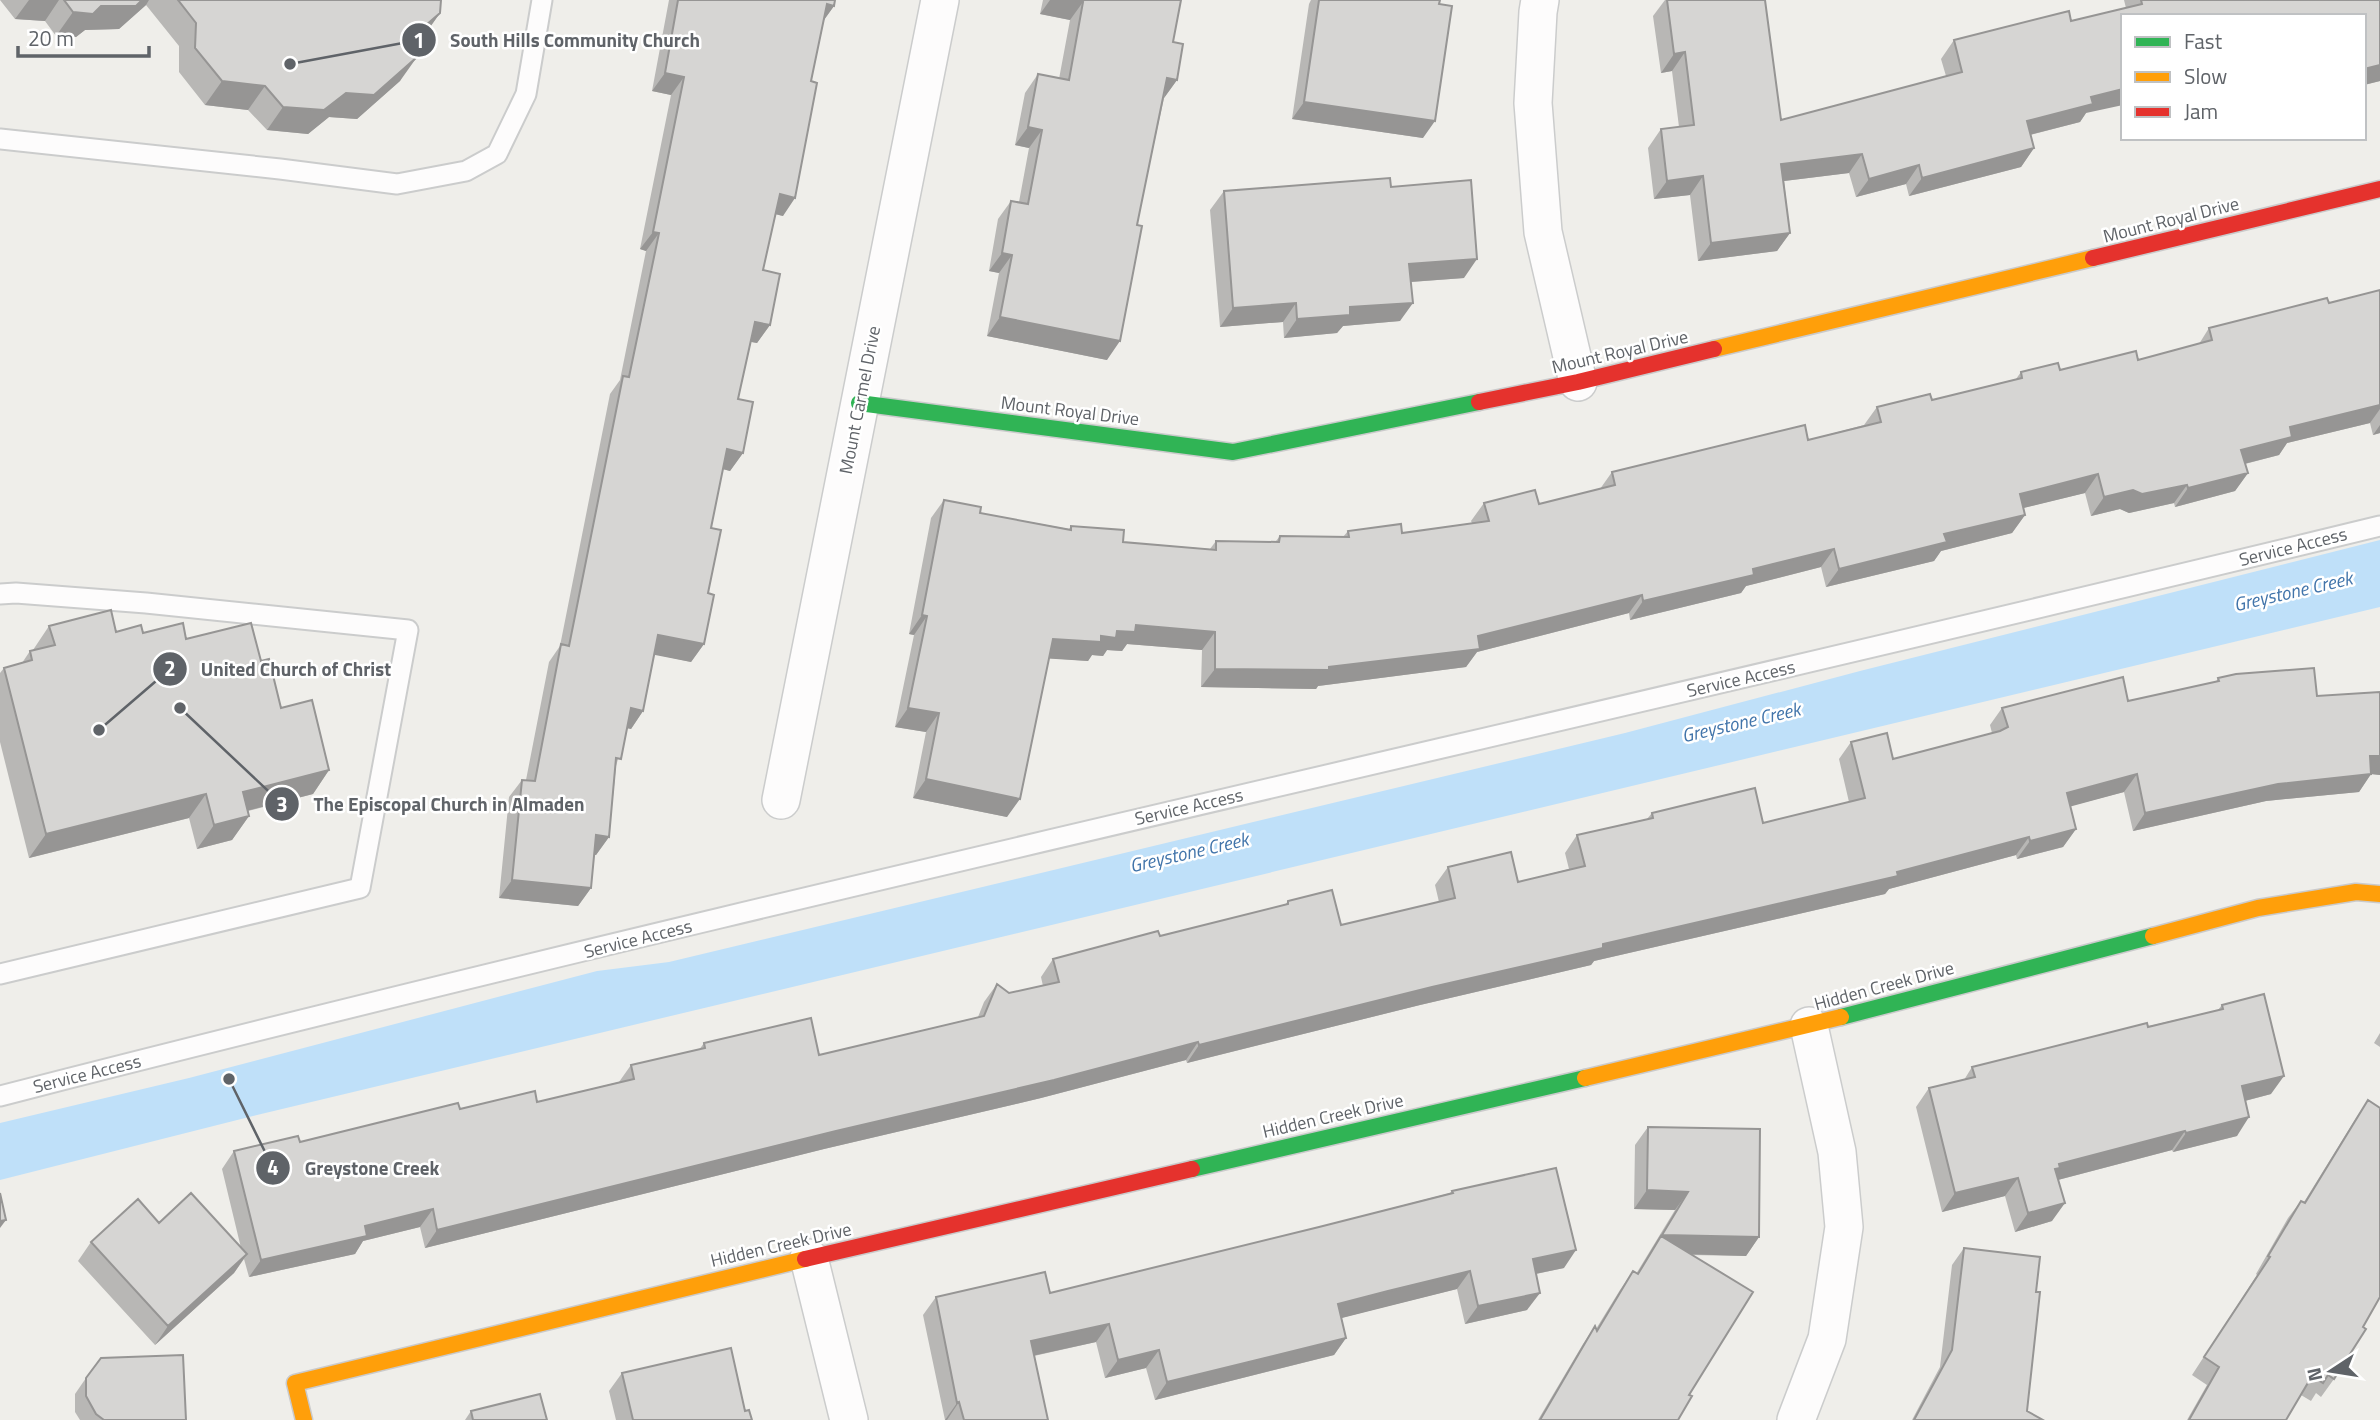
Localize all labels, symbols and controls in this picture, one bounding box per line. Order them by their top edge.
scale bar [18,14,149,58]
legend [2121,14,2366,140]
callout: South Hills Community Church [401,20,714,60]
text: 20 m [28,22,74,54]
text: 1 [413,24,425,56]
text: South Hills Community Church [450,25,700,54]
text: Fast [2184,25,2223,57]
text: Slow [2184,60,2227,92]
text: Jam [2184,95,2218,127]
street label: Mount Royal Drive [2100,190,2242,249]
street label: Mount Carmel Drive [832,323,887,476]
street label: Mount Royal Drive [1549,323,1691,380]
street label: Mount Royal Drive [999,389,1141,432]
street label: Service Access [2236,520,2350,573]
water label: Greystone Creek [2231,562,2358,618]
callout: United Church of Christ [152,649,405,689]
text: 2 [164,652,176,684]
street label: Service Access [1684,653,1798,704]
text: United Church of Christ [201,654,391,683]
water label: Greystone Creek [1679,693,1806,749]
street label: Service Access [1132,781,1246,832]
callout: The Episcopal Church in Almaden [265,784,599,824]
text: 3 [276,788,288,820]
text: The Episcopal Church in Almaden [314,789,584,818]
water label: Greystone Creek [1127,823,1254,879]
street label: Service Access [581,912,695,965]
street label: Hidden Creek Drive [1811,954,1957,1017]
street label: Service Access [30,1047,144,1100]
street label: Hidden Creek Drive [1260,1086,1406,1145]
callout: Greystone Creek [256,1148,453,1188]
text: 4 [267,1151,279,1183]
text: Greystone Creek [305,1153,439,1182]
street label: Hidden Creek Drive [708,1215,854,1274]
north arrow [2296,1336,2366,1406]
text: N [2298,1365,2329,1384]

